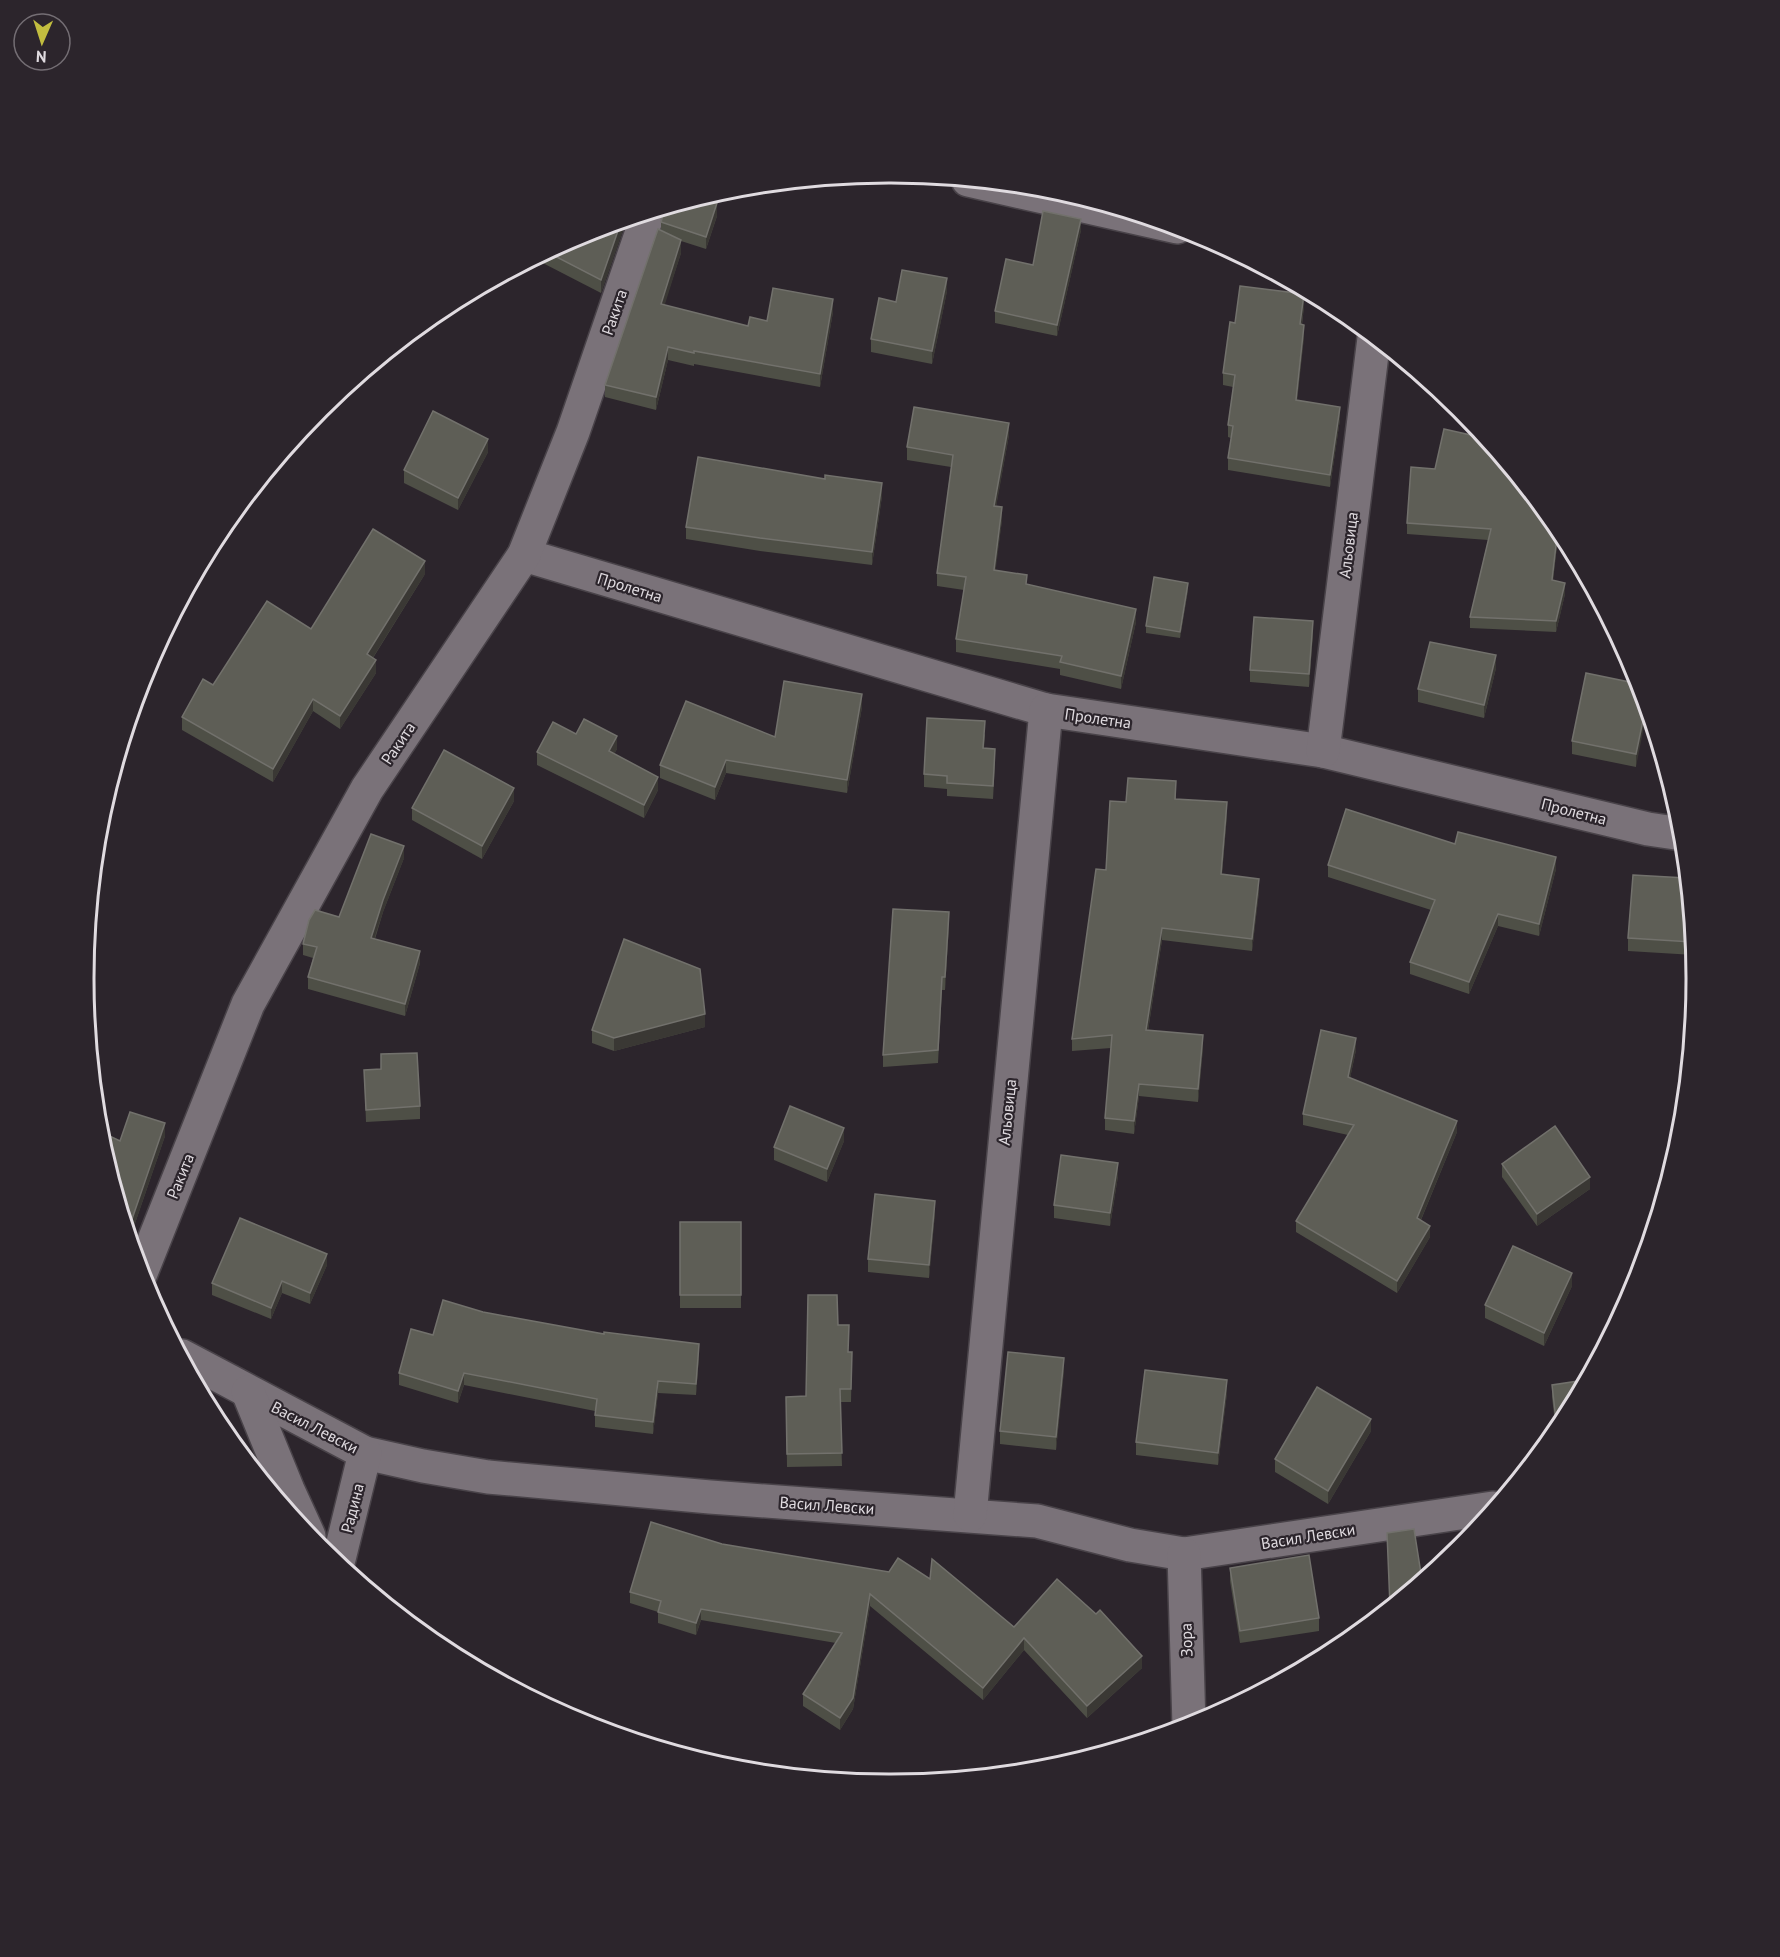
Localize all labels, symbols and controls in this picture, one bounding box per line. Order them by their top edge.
north arrow [12,12,72,72]
text: N [35,47,47,67]
street label: Ракита [597,287,631,337]
street label: Альовица [1334,511,1362,579]
street label: Пролетна [595,568,665,606]
street label: Пролетна [1064,703,1132,733]
street label: Ракита [377,718,419,768]
street label: Пролетна [1539,793,1609,829]
street label: Альовица [994,1078,1020,1146]
street label: Ракита [162,1150,198,1202]
street label: Васил Левски [268,1397,362,1457]
street label: Радина [336,1481,368,1535]
street label: Васил Левски [779,1492,875,1518]
street label: Васил Левски [1259,1519,1357,1553]
street label: Зора [1175,1623,1197,1657]

